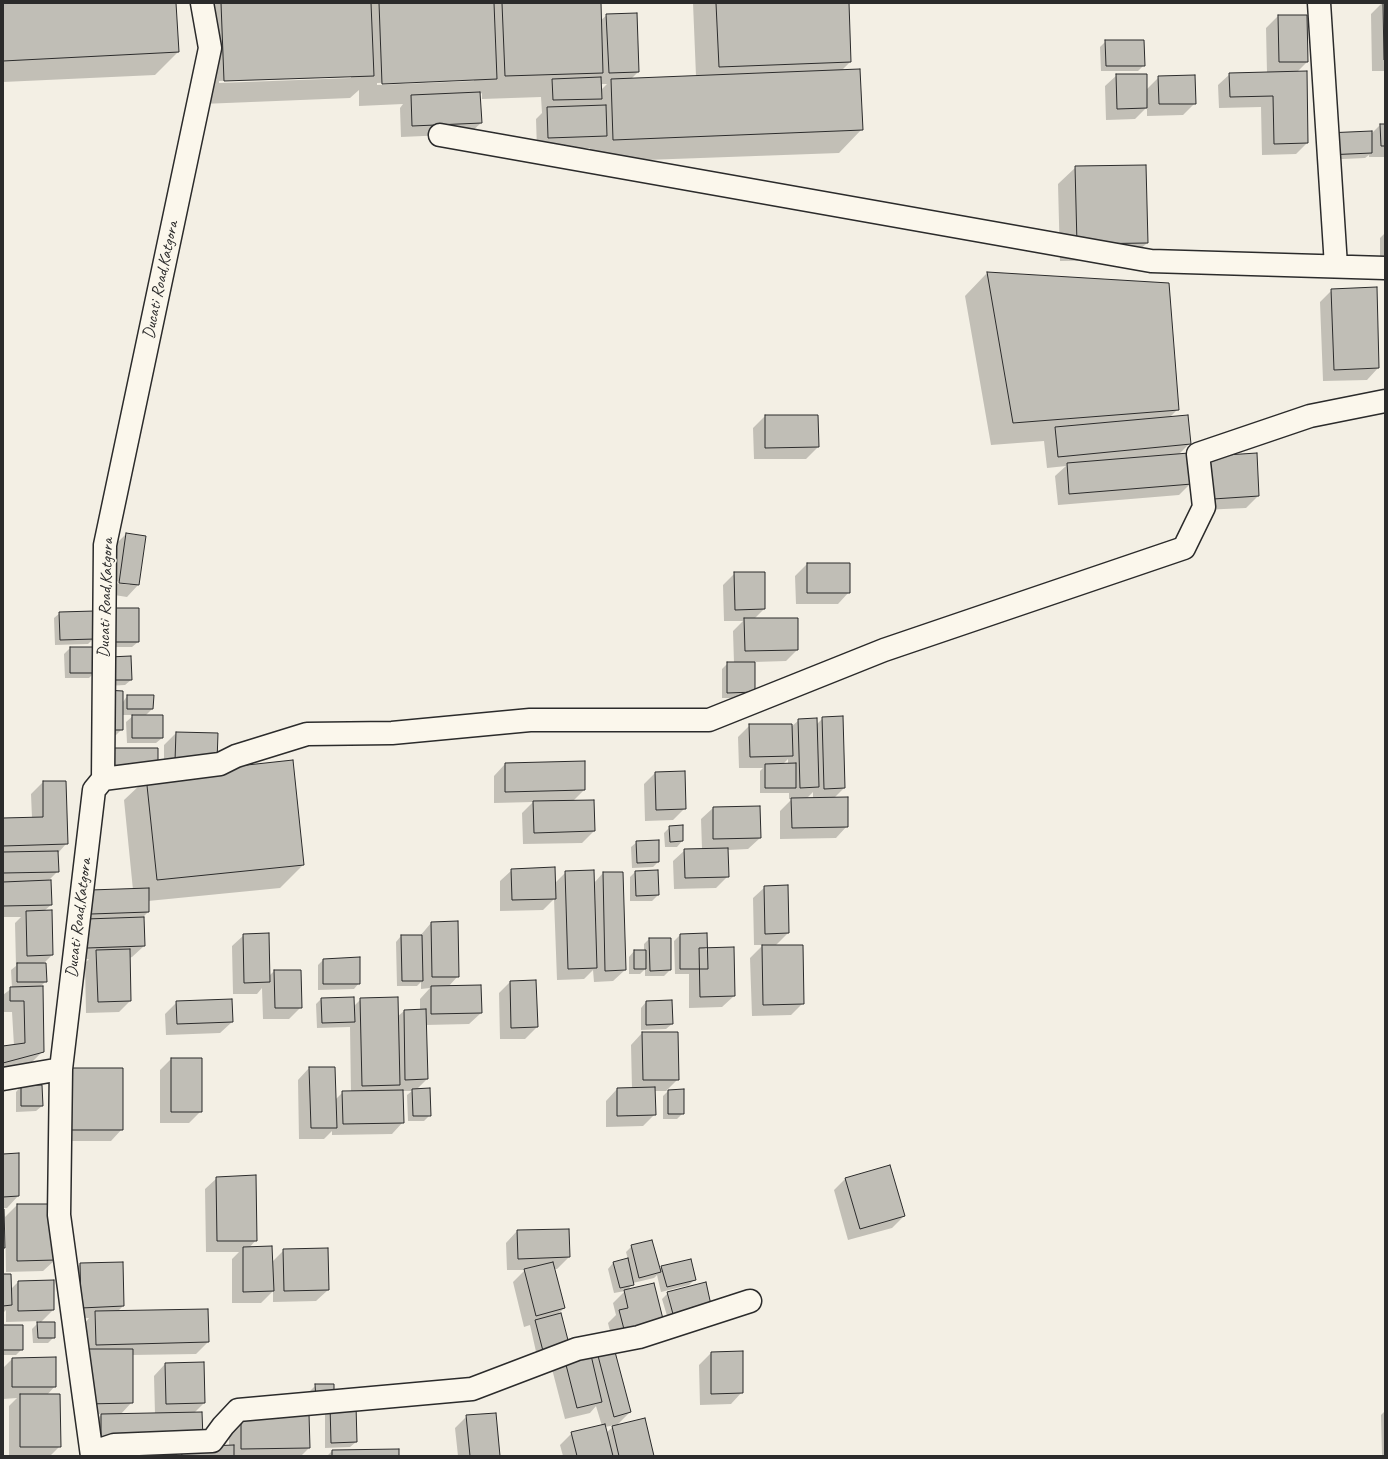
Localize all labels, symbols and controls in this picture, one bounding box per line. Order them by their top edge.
street label: Ducati Road,Katgora [139,219,183,341]
street label: Ducati Road,Katgora [94,538,118,658]
street label: Ducati Road,Katgora [62,857,96,979]

